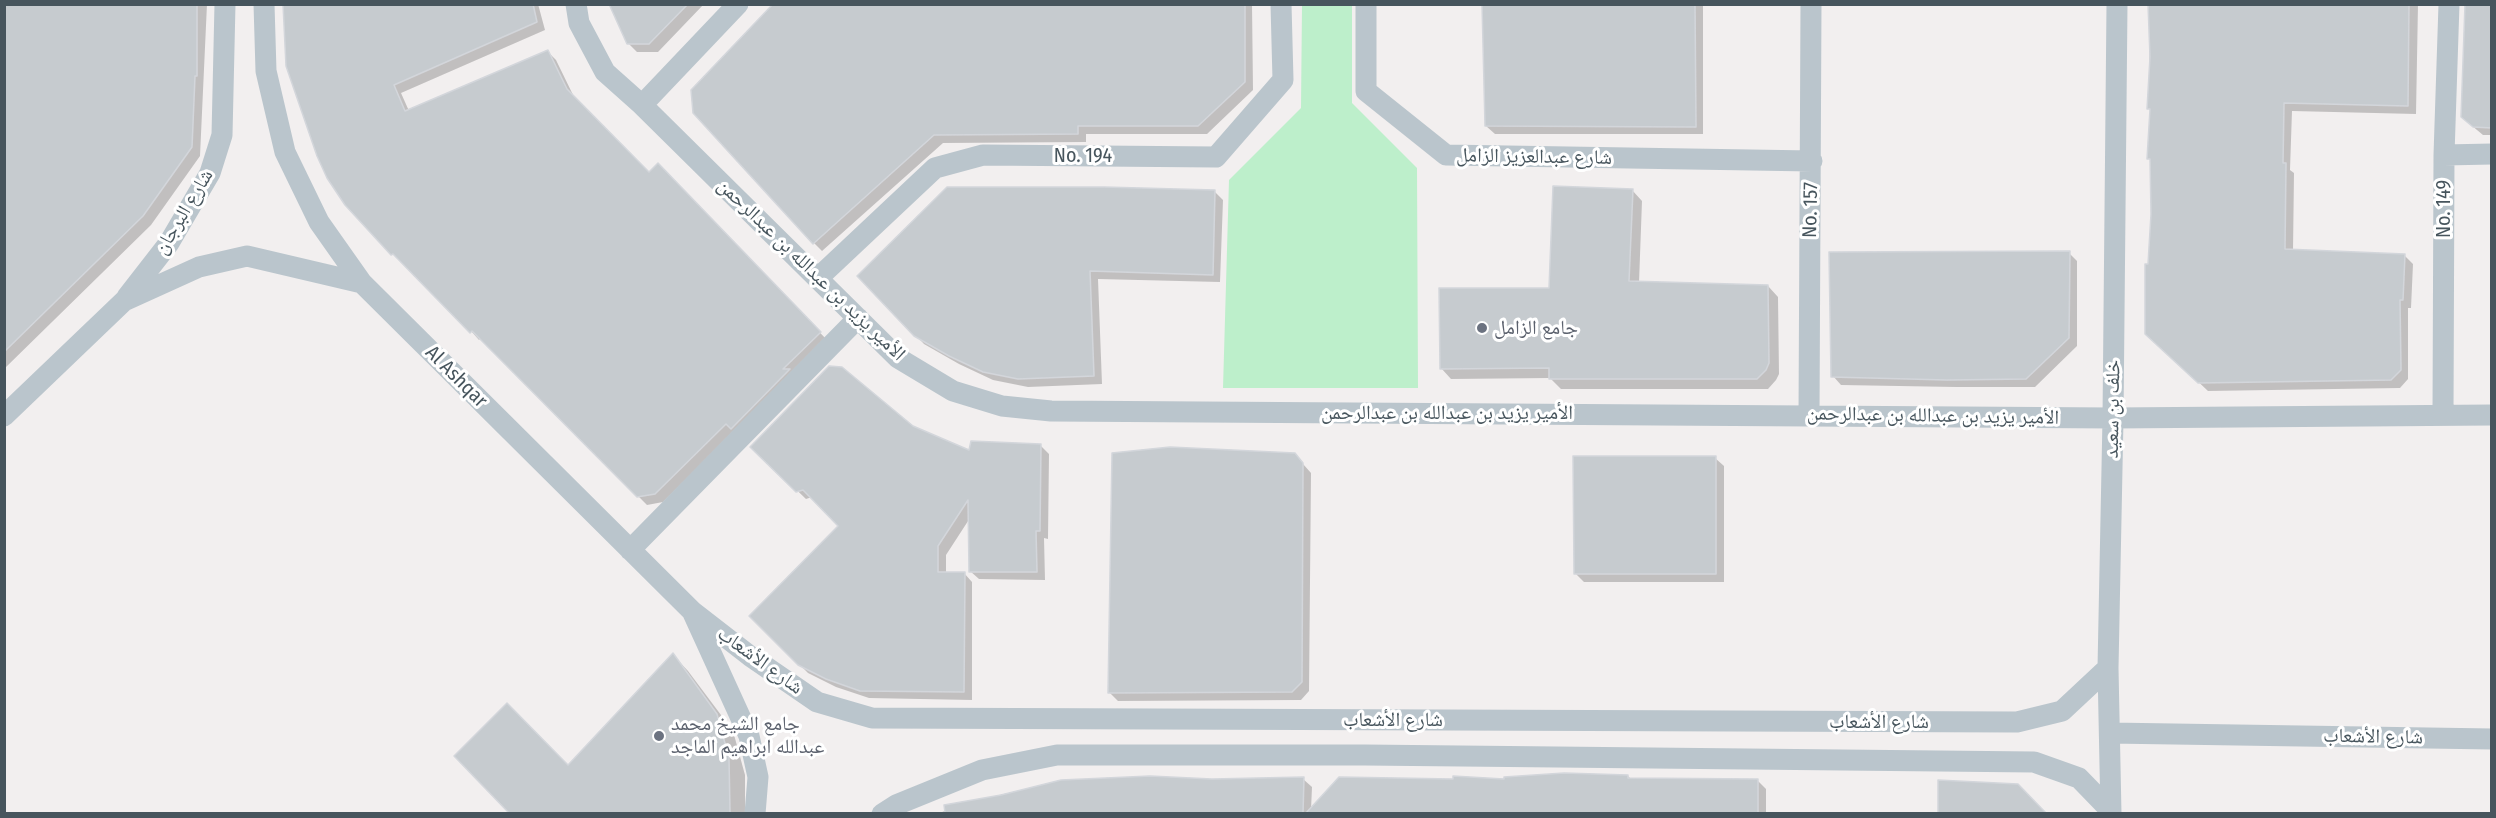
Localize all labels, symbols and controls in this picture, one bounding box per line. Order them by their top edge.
street label: No. 194 [1054,144,1112,168]
street label: شارع عبدالعزيز الزامل [1456,144,1612,170]
street label: شارع البرجان [149,165,219,259]
street label: الأمير يزيد بن عبدالله بن عبدالرحمن [712,174,910,366]
street label: No. 149 [2432,180,2456,238]
street label: No. 157 [1799,182,1823,238]
place label: جامع الزامل [1494,316,1578,340]
marker: جامع الزامل [1475,321,1489,335]
street label: Al Ashqar [420,341,492,413]
street label: خلف بن سعيد [2100,359,2126,459]
street label: الأمير يزيد بن عبدالله بن عبدالرحمن [1321,401,1573,425]
street label: الأمير يزيد بن عبدالله بن عبدالرحمن [1807,402,2059,430]
street label: شارع الأشعاب [713,622,807,700]
street label: شارع الأشعاب [1343,708,1443,732]
street label: شارع الأشعاب [1829,710,1929,734]
place label: جامع الشيخ محمد عبدالله ابراهيم الماجد [671,712,824,759]
street label: شارع الأشعاب [2323,724,2423,750]
marker: جامع الشيخ محمد عبدالله ابراهيم الماجد [652,729,666,743]

